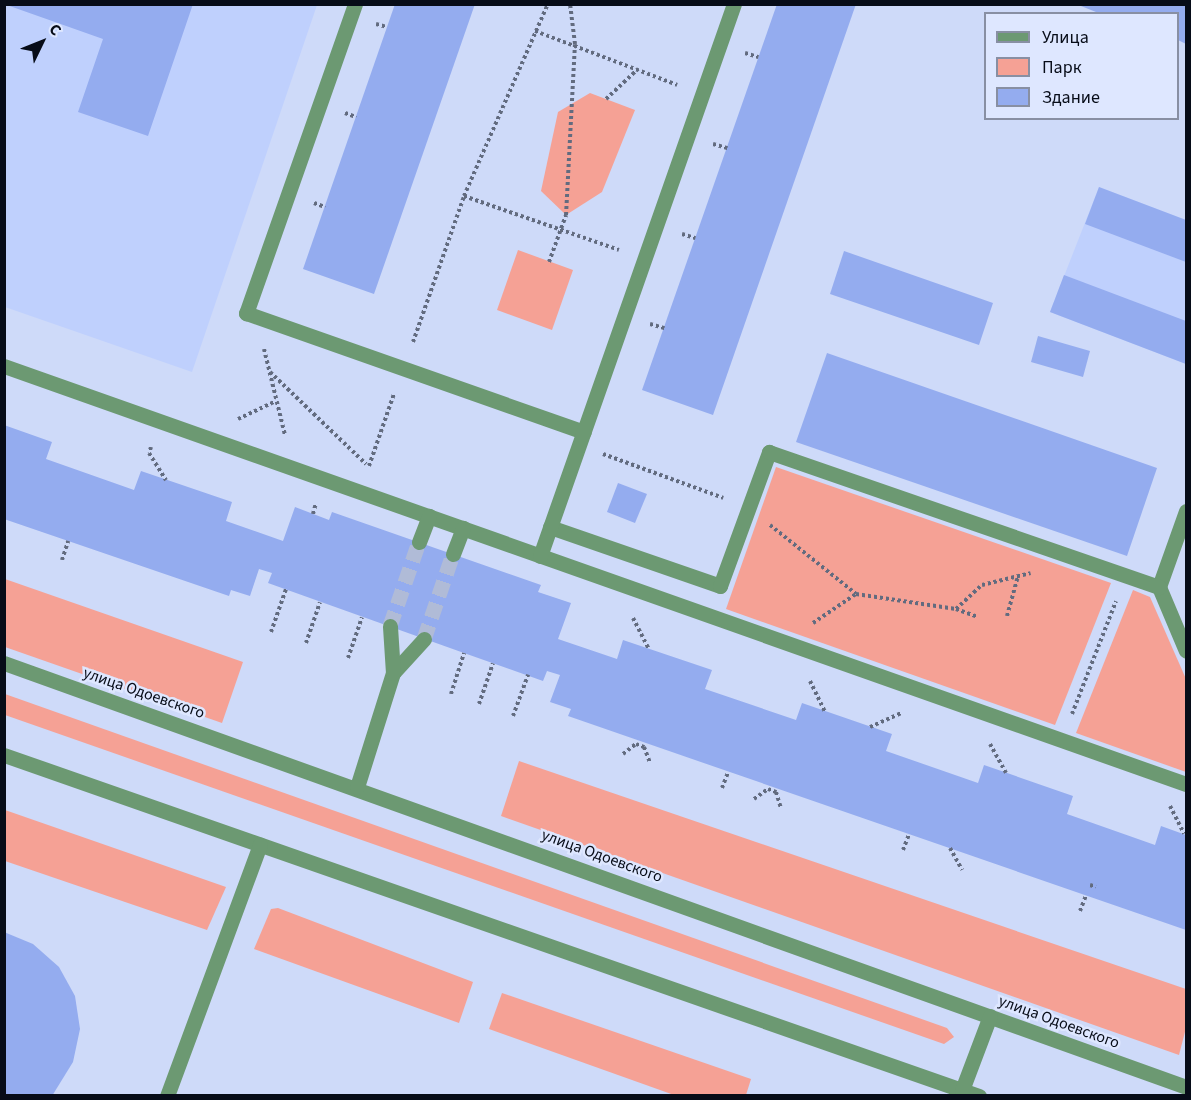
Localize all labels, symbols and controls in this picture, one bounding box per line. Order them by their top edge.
north arrow [12,12,72,72]
legend [984,12,1179,120]
text: С [44,19,66,41]
text: Улица [1042,25,1089,50]
text: Парк [1042,55,1082,80]
text: Здание [1042,85,1100,110]
street label: улица Одоевского [81,663,207,723]
street label: улица Одоевского [539,825,665,887]
street label: улица Одоевского [996,991,1122,1053]

